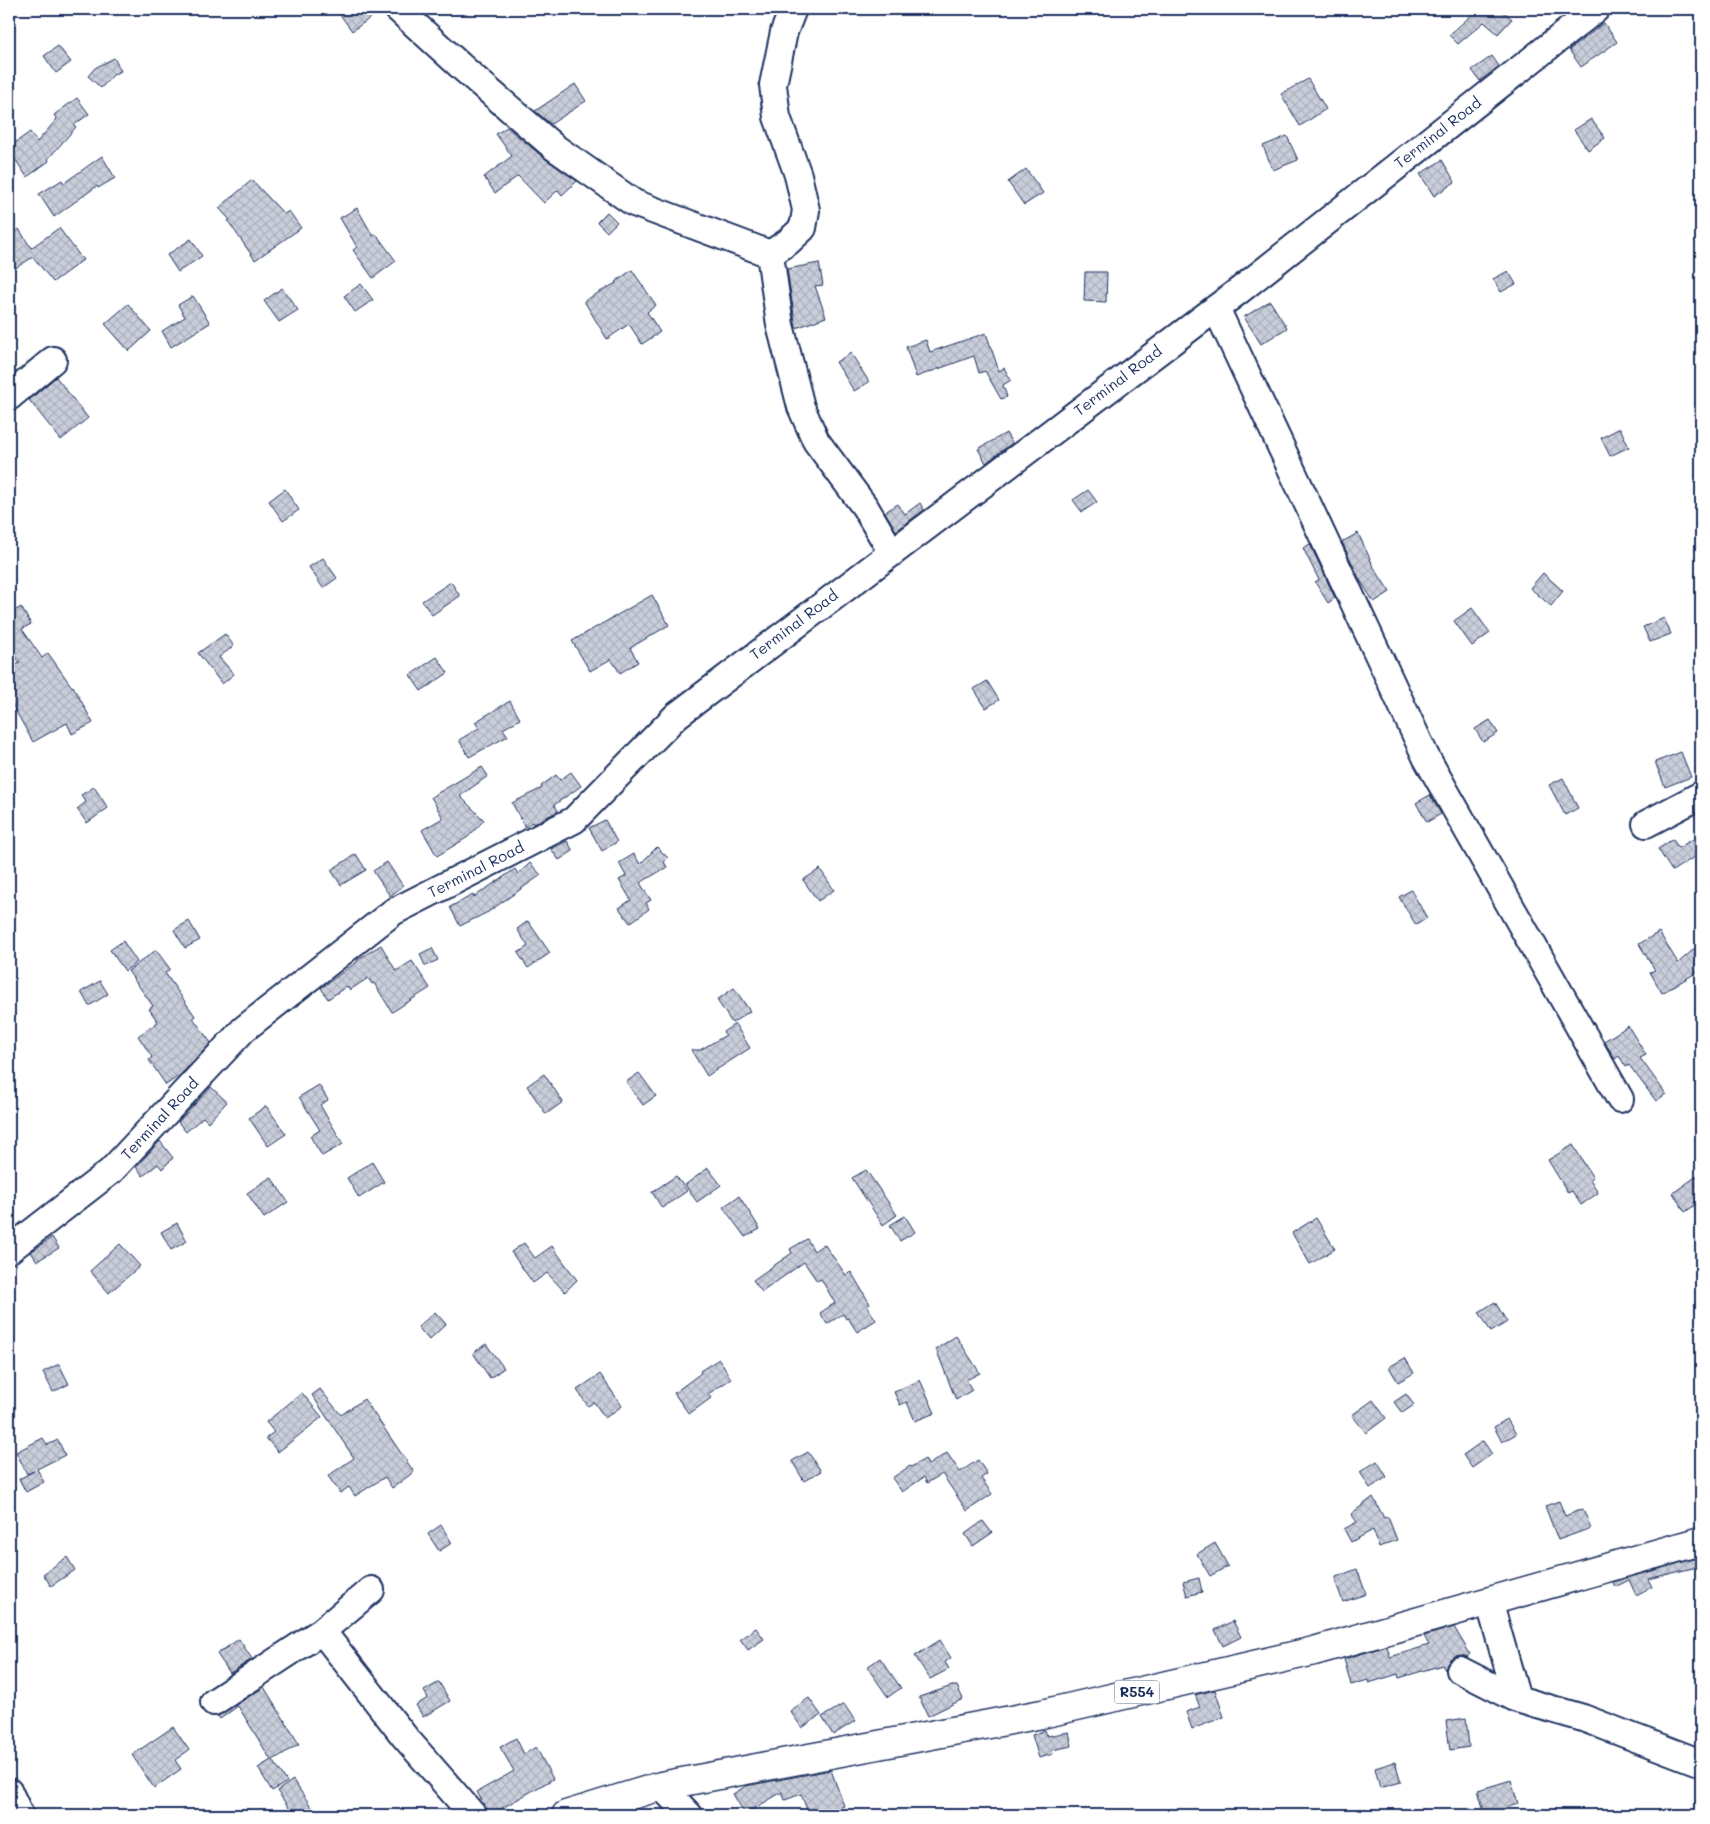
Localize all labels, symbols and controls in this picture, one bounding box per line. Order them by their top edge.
street label: Terminal Road [1390,92,1485,173]
street label: Terminal Road [1069,341,1165,420]
street label: Terminal Road [745,585,841,664]
street label: Terminal Road [424,836,527,902]
street label: Terminal Road [116,1073,202,1164]
road number: R554 [1114,1680,1160,1704]

